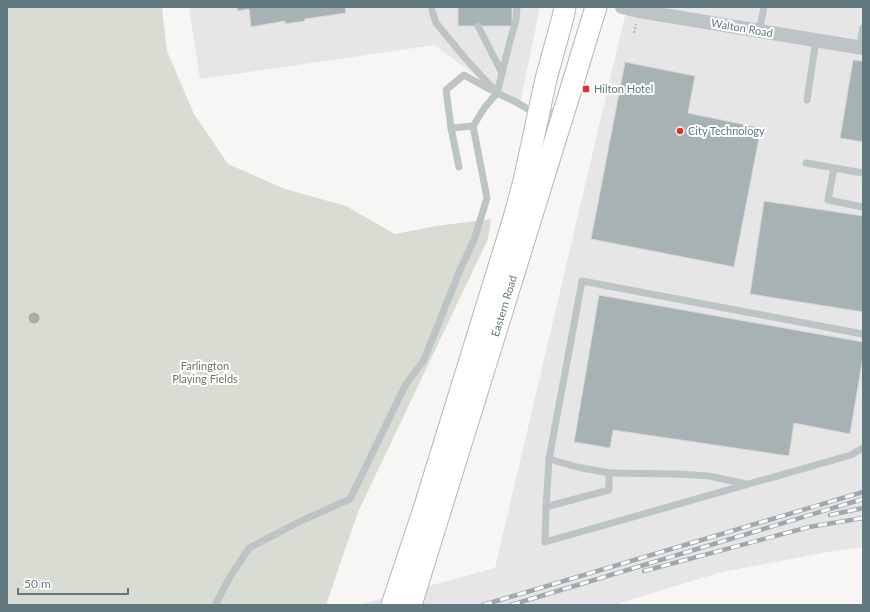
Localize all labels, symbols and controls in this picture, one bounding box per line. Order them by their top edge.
street label: Walton Road [710,16,774,39]
place label: Hilton Hotel [594,82,653,95]
marker: Hilton Hotel [581,84,591,94]
place label: City Technology [688,124,765,137]
marker: City Technology [675,126,685,136]
street label: Eastern Road [488,274,519,338]
park label: Farlington Playing Fields [172,359,238,385]
scale bar [18,570,128,596]
text: 50 m [24,576,51,591]

